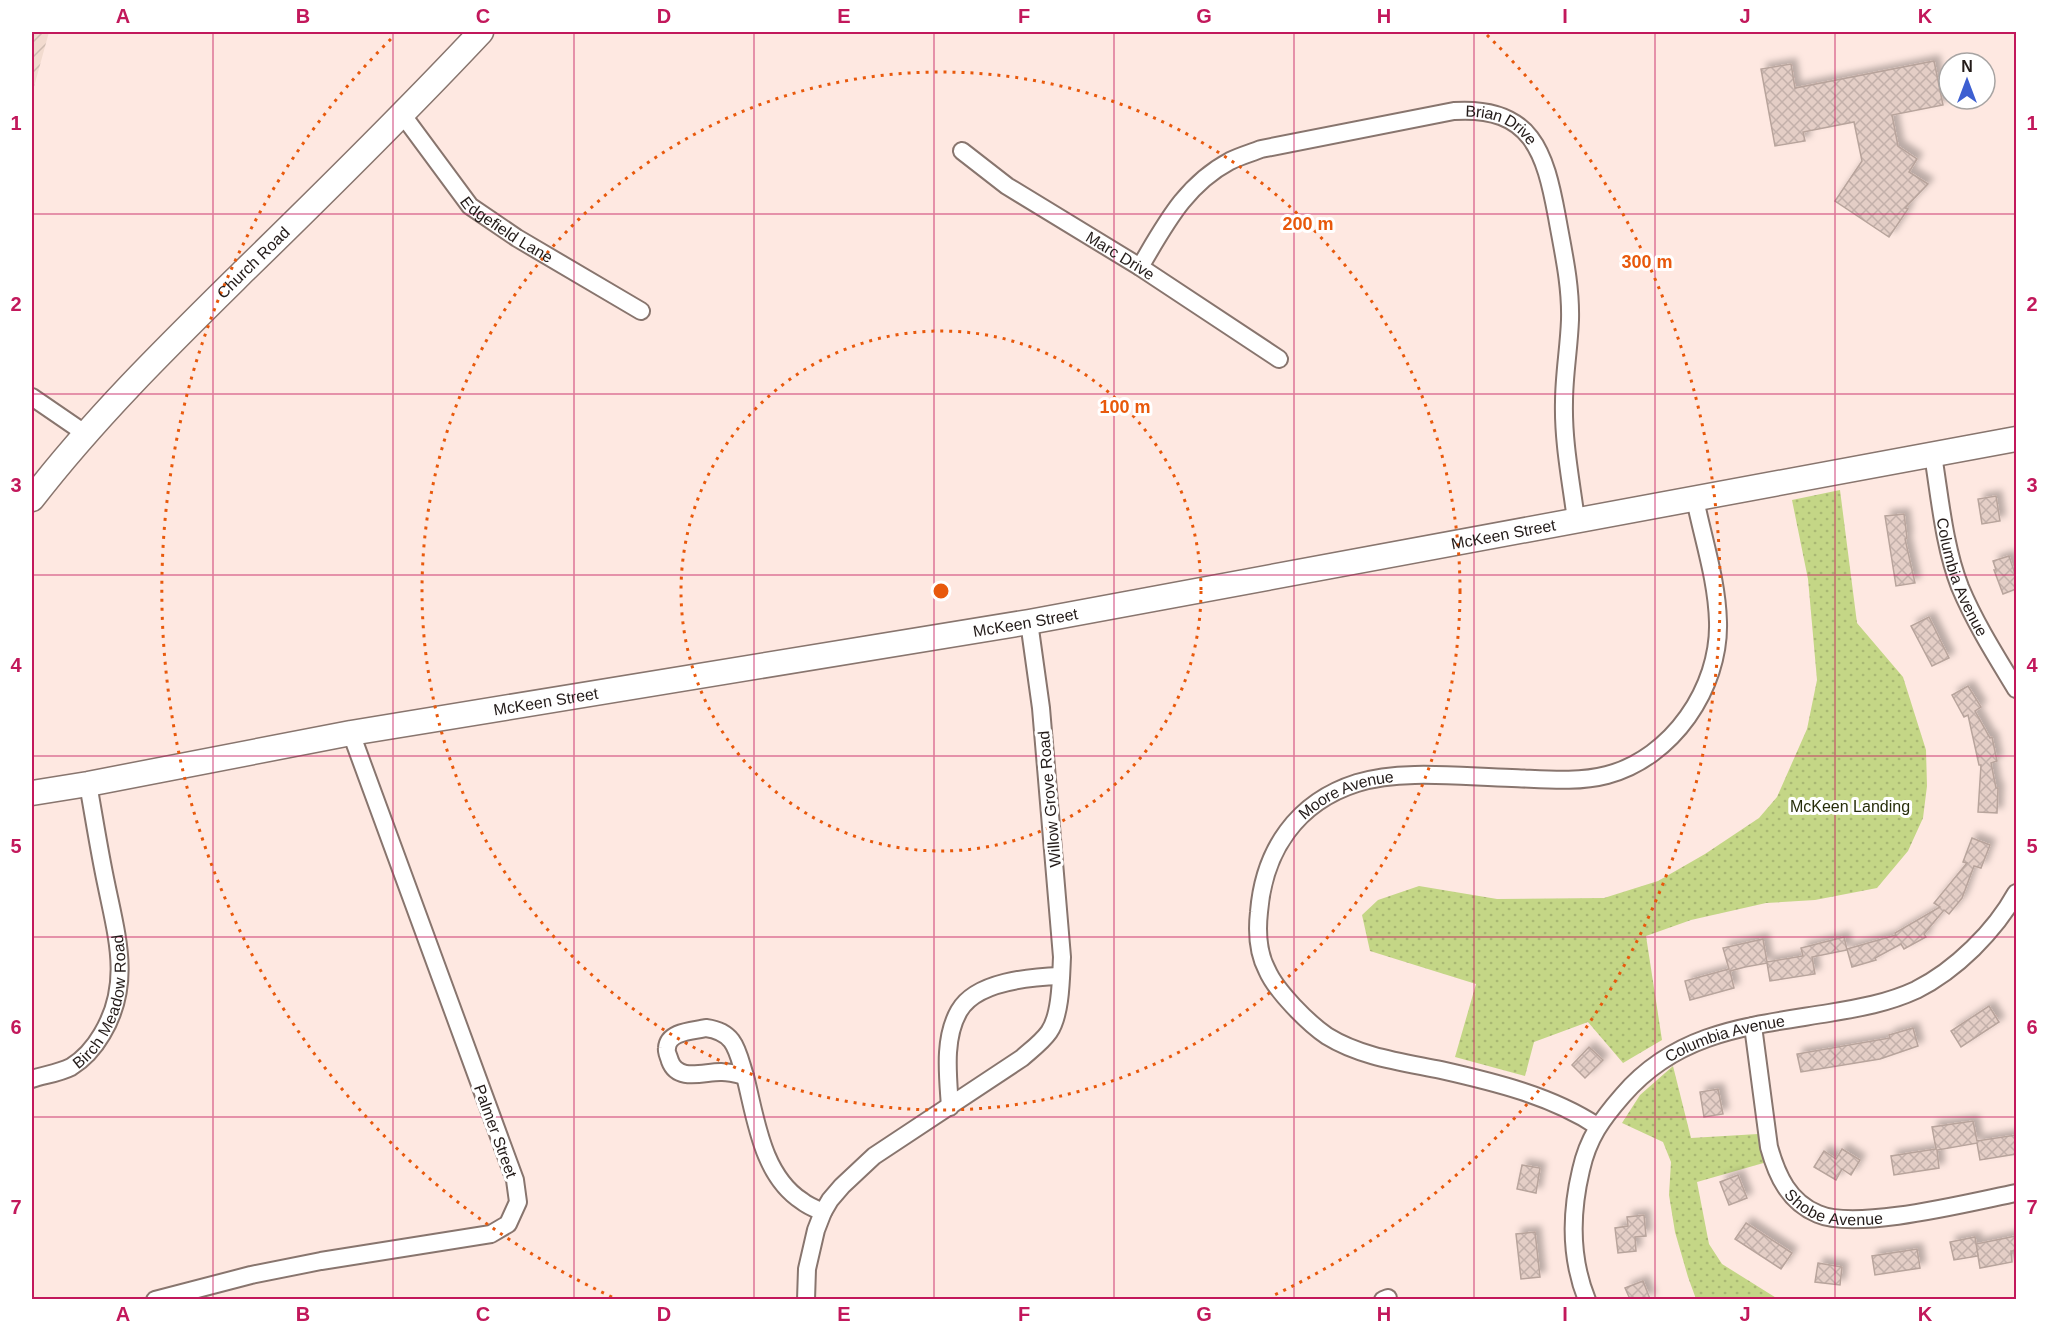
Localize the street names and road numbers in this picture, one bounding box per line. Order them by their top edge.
street label: Brian Drive [1465,103,1540,148]
street label: Edgefield Lane [457,193,556,266]
street label: Church Road [214,224,293,302]
street label: Marc Drive [1083,228,1158,283]
street label: McKeen Street [1450,516,1558,553]
street label: Columbia Avenue [1934,516,1991,639]
street label: McKeen Street [972,605,1080,640]
street label: McKeen Street [492,685,600,719]
street label: Willow Grove Road [1035,730,1064,868]
street label: Moore Avenue [1295,768,1395,823]
street label: Birch Meadow Road [69,934,129,1072]
street label: Columbia Avenue [1662,1012,1786,1065]
street label: Palmer Street [471,1082,520,1181]
street label: Shobe Avenue [1781,1186,1884,1228]

